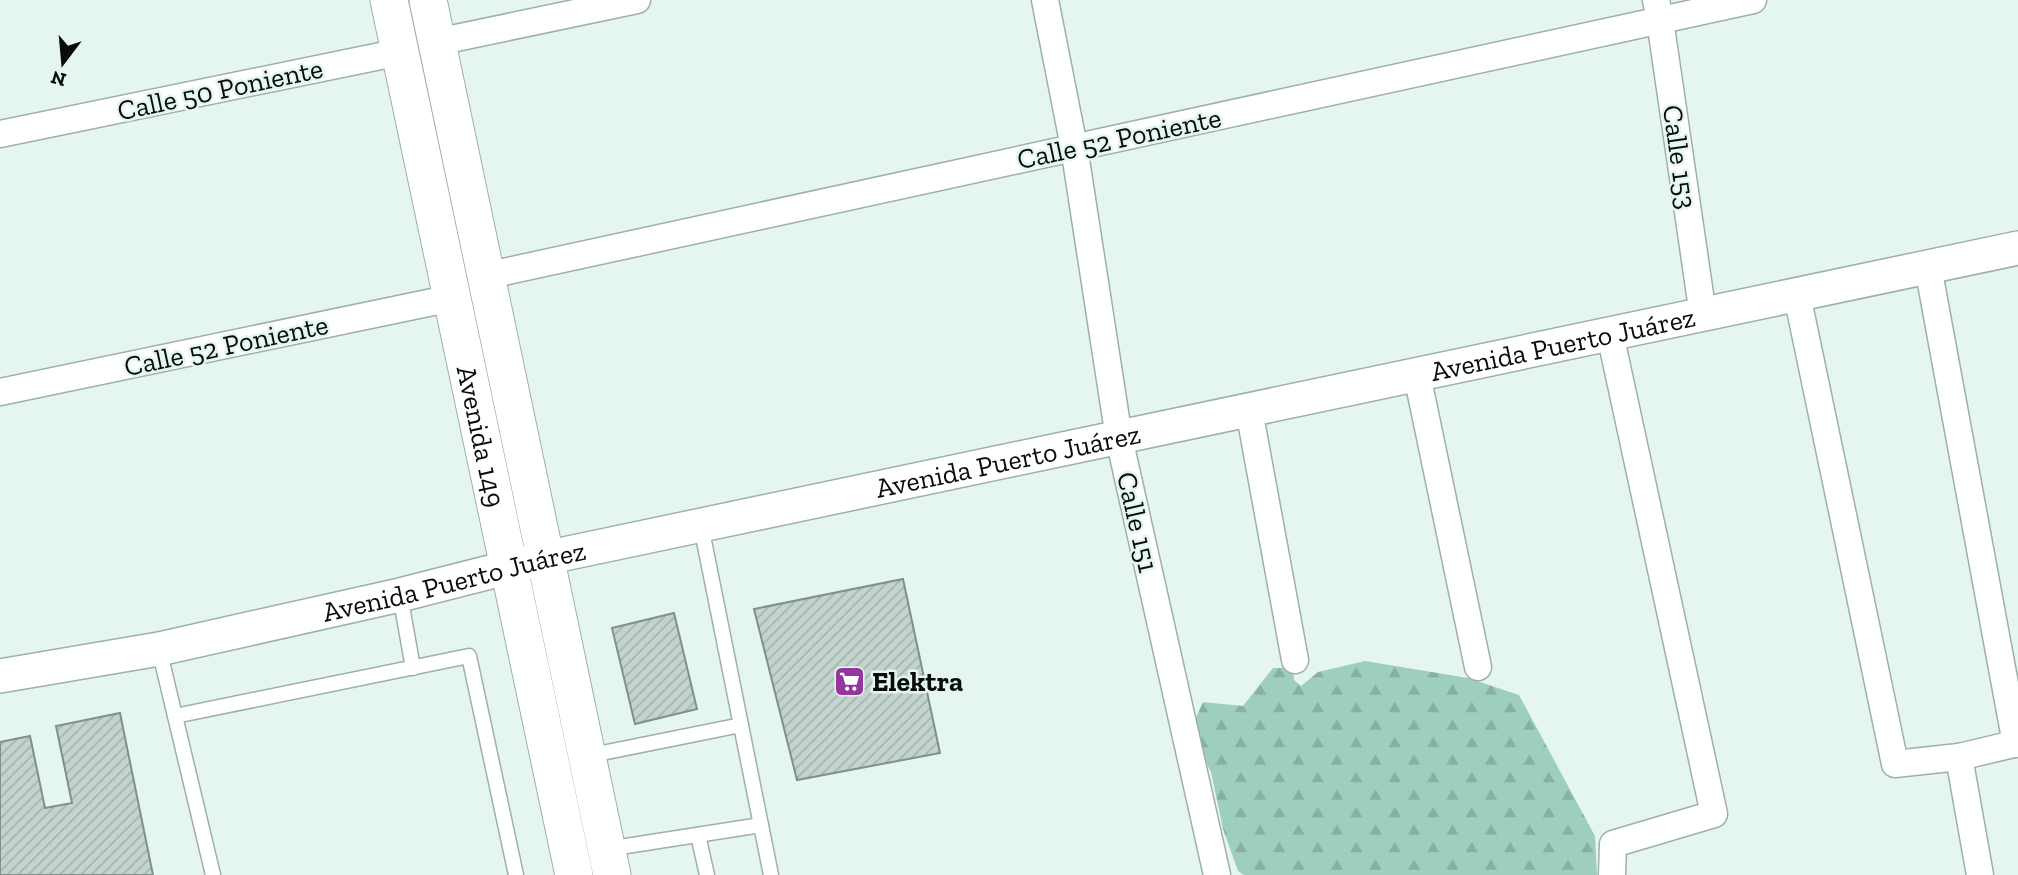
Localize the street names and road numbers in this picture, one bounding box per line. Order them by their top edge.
street label: Calle 50 Poniente [114,52,326,127]
street label: Calle 52 Poniente [1014,101,1224,176]
street label: Calle 153 [1656,103,1703,211]
street label: Avenida Puerto Juárez [1428,300,1698,388]
street label: Calle 52 Poniente [121,308,331,383]
street label: Avenida 149 [450,363,512,510]
street label: Avenida Puerto Juárez [873,417,1143,505]
street label: Calle 151 [1110,469,1165,576]
street label: Avenida Puerto Juárez [319,534,589,629]

